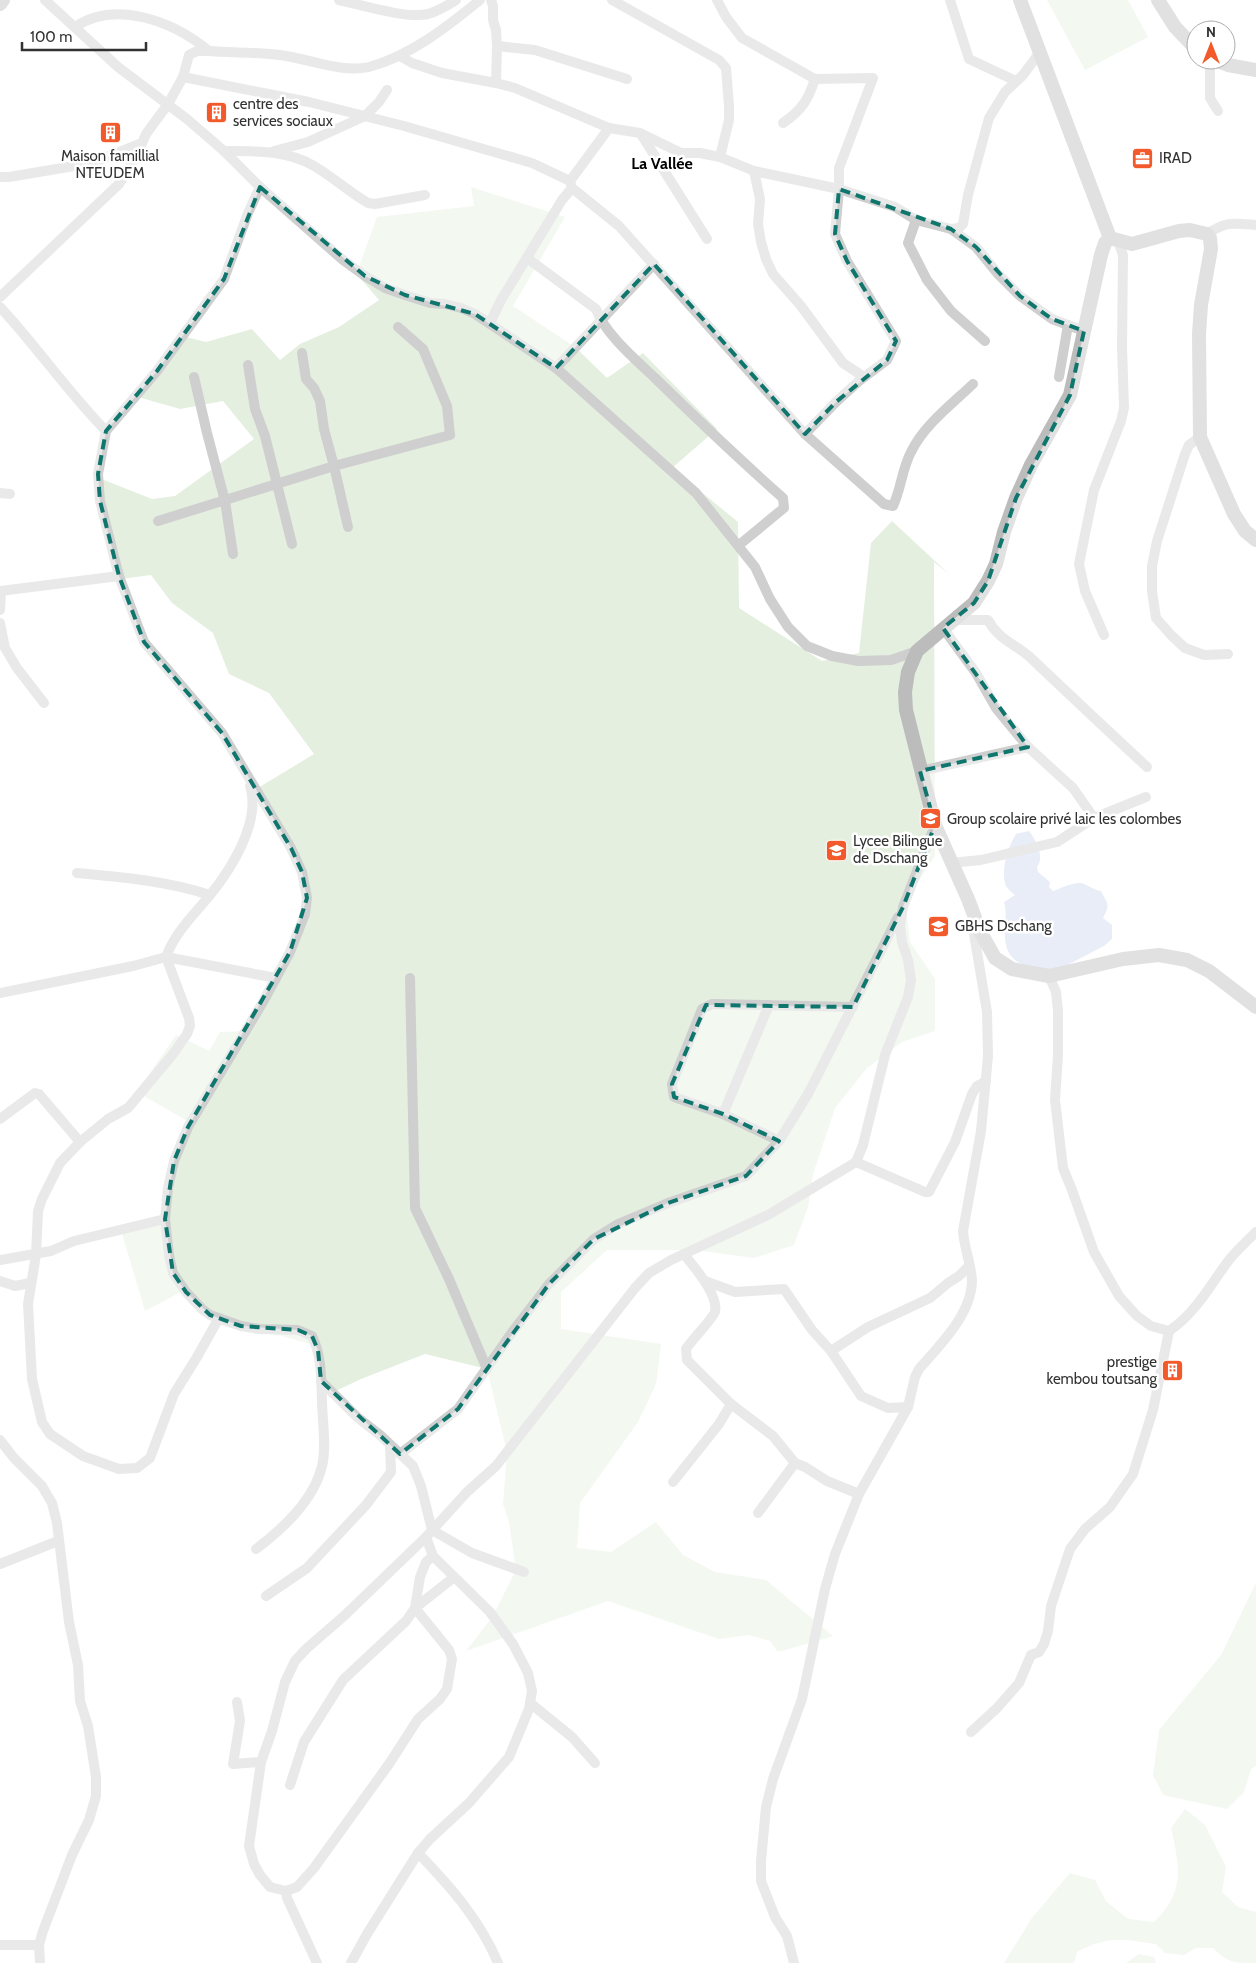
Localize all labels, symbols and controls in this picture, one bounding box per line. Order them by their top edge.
scale bar [22,20,146,52]
north arrow [1186,20,1236,70]
text: N [1206,23,1216,41]
text: 100 m [30,28,72,46]
place label: centre des services sociaux [233,95,333,130]
building icon: centre des services sociaux [205,101,229,125]
building icon: Maison famillial NTEUDEM [98,121,122,145]
office icon: IRAD [1131,146,1155,170]
place label: Maison famillial NTEUDEM [61,147,160,182]
place label: IRAD [1159,149,1192,167]
district label: La Vallée [631,154,693,173]
school or university icon: Group scolaire privé laic les colombes [919,807,943,831]
place label: Group scolaire privé laic les colombes [947,810,1182,828]
place label: Lycee Bilingue de Dschang [853,832,943,867]
school or university icon: Lycee Bilingue de Dschang [825,838,849,862]
school or university icon: GBHS Dschang [927,914,951,938]
place label: GBHS Dschang [955,917,1052,935]
place label: prestige kembou toutsang [1047,1353,1158,1388]
building icon: prestige kembou toutsang [1161,1359,1185,1383]

